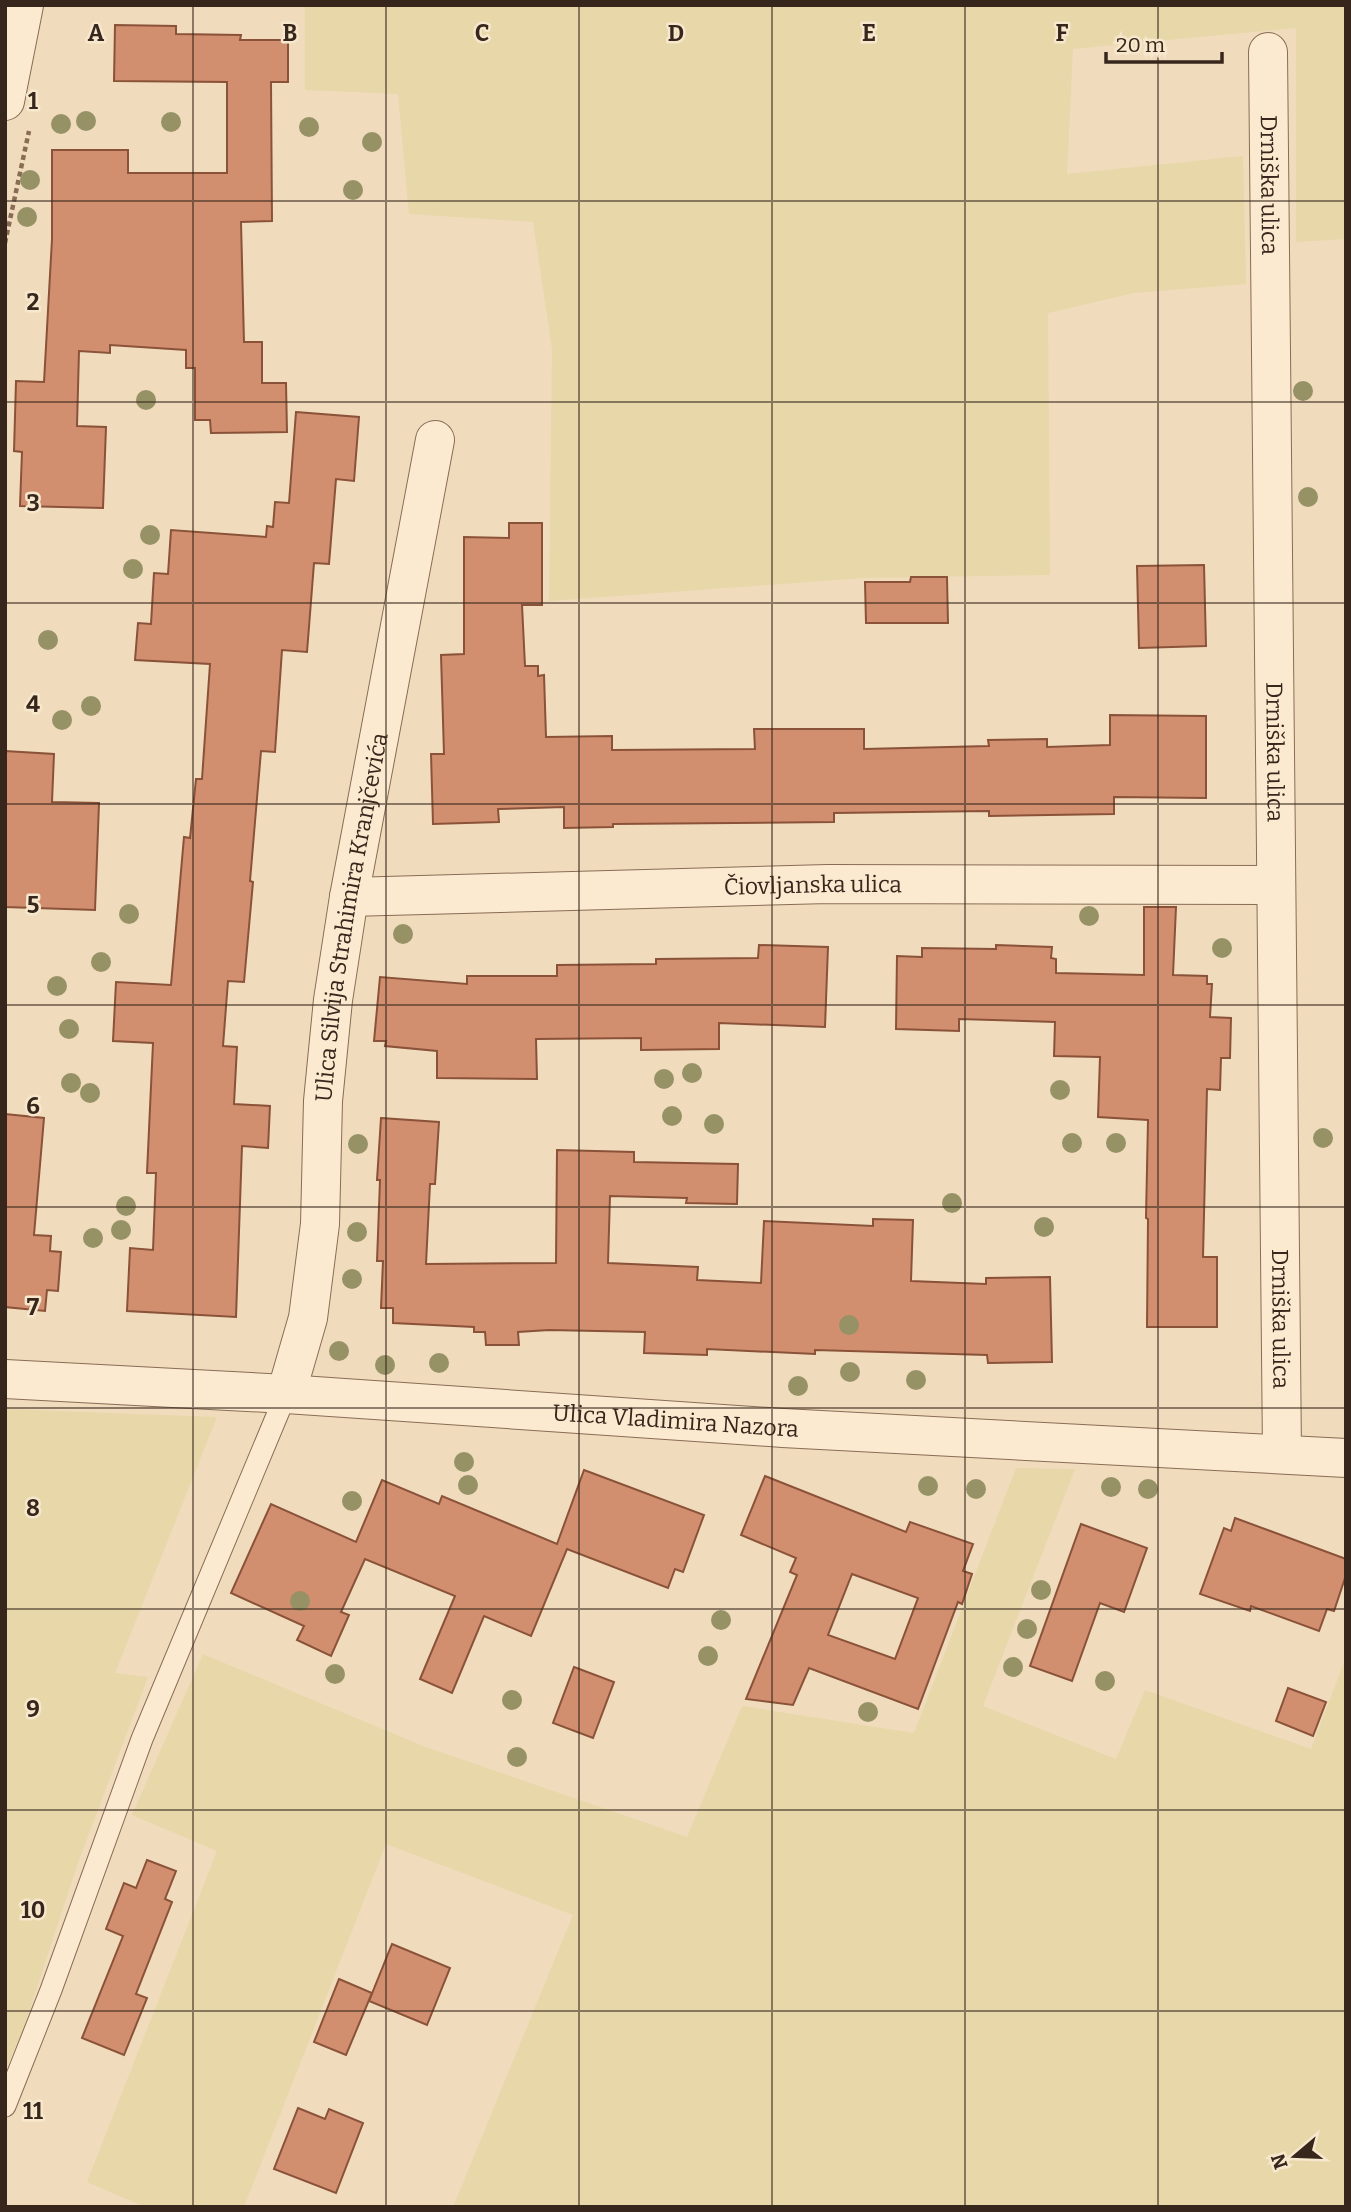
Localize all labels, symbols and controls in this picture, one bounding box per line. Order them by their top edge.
text: A [88,19,105,47]
text: B [283,19,297,47]
text: C [475,19,489,47]
text: D [668,19,684,47]
text: E [862,19,876,47]
text: F [1056,19,1069,47]
scale bar [1106,21,1222,65]
text: 20 m [1116,32,1165,58]
text: 1 [28,87,38,115]
street label: Drniška ulica [1255,115,1284,256]
text: 2 [27,288,40,316]
text: 3 [26,489,40,517]
street label: Drniška ulica [1260,682,1290,823]
text: 4 [26,690,40,718]
street label: Ulica Silvija Strahimira Kranjčevića [309,730,394,1103]
street label: Čiovljanska ulica [723,870,902,901]
text: 5 [27,891,39,919]
text: 6 [26,1092,40,1120]
street label: Drniška ulica [1266,1249,1295,1389]
text: 7 [27,1293,40,1321]
street label: Ulica Vladimira Nazora [552,1398,800,1443]
text: 8 [26,1494,40,1522]
text: 9 [26,1695,40,1723]
text: 10 [21,1896,45,1924]
text: 11 [23,2097,43,2125]
north arrow [1260,2121,1330,2191]
text: N [1266,2150,1293,2172]

